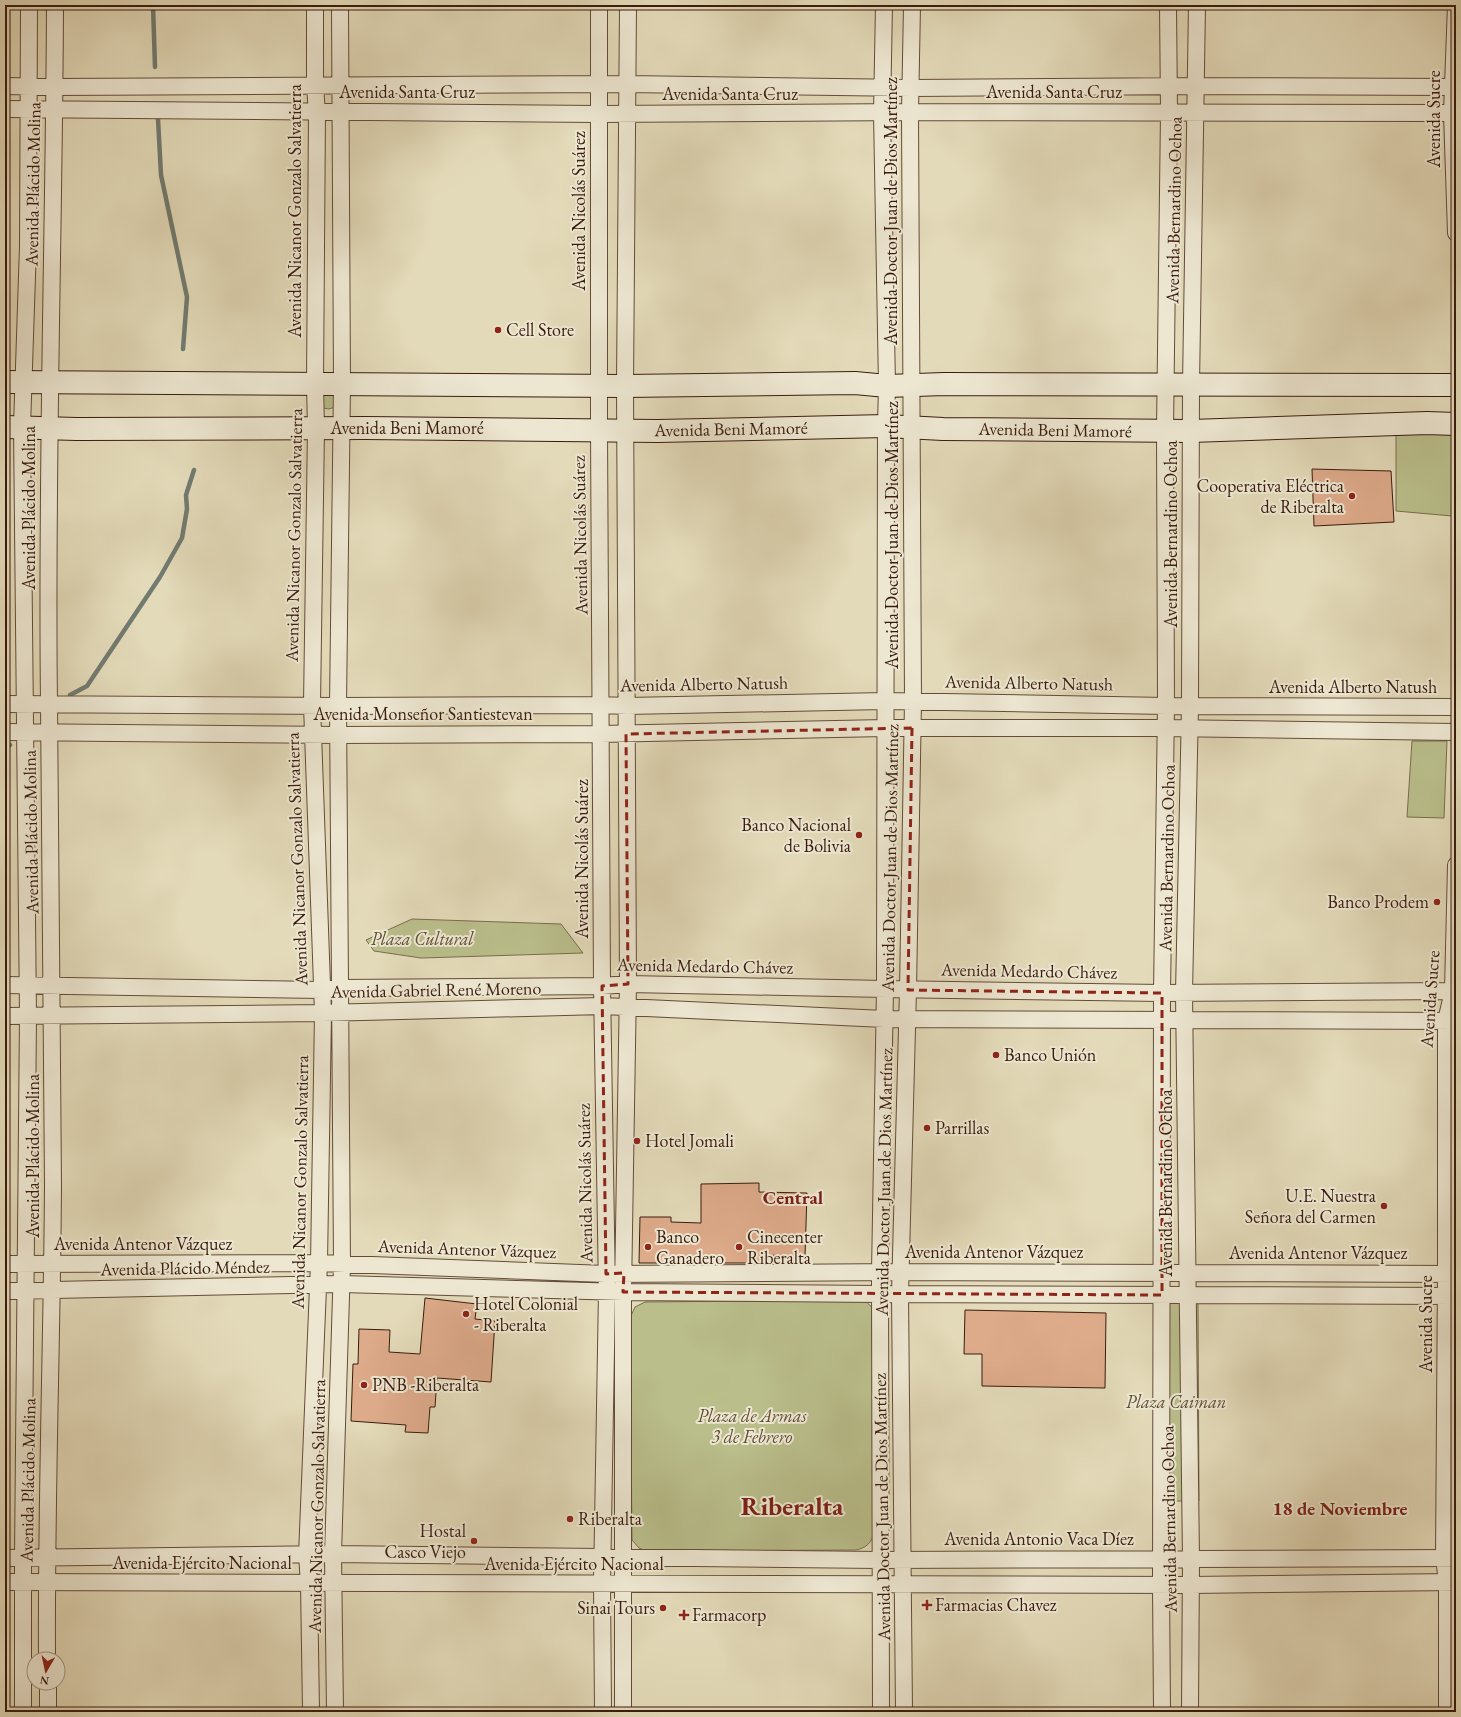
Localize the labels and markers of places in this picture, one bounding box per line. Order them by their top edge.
place label: Cell Store [506,318,574,341]
marker: Cell Store [493,325,503,335]
place label: Cooperativa Eléctrica de Riberalta [1196,474,1345,518]
marker: Cooperativa Eléctrica de Riberalta [1347,491,1357,501]
place label: Banco Nacional de Bolivia [741,813,852,857]
marker: Banco Nacional de Bolivia [854,830,864,840]
place label: Banco Prodem [1327,890,1429,913]
marker: Banco Prodem [1432,897,1442,907]
place label: Banco Unión [1004,1043,1097,1066]
marker: Banco Unión [991,1050,1001,1060]
place label: Parrillas [935,1116,989,1139]
marker: Parrillas [922,1123,932,1133]
place label: Hotel Jomali [645,1129,735,1152]
marker: Hotel Jomali [632,1136,642,1146]
place label: U.E. Nuestra Señora del Carmen [1245,1184,1377,1228]
marker: U.E. Nuestra Señora del Carmen [1379,1201,1389,1211]
place label: Banco Ganadero [656,1225,724,1269]
place label: Cinecenter Riberalta [747,1225,823,1269]
marker: Banco Ganadero [643,1242,653,1252]
marker: Cinecenter Riberalta [734,1242,744,1252]
place label: Hotel Colonial - Riberalta [474,1292,578,1336]
marker: Hotel Colonial - Riberalta [461,1309,471,1319]
place label: PNB -Riberalta [372,1373,480,1396]
marker: PNB -Riberalta [359,1380,369,1390]
place label: Riberalta [578,1507,643,1530]
marker: Riberalta [565,1514,575,1524]
place label: Hostal Casco Viejo [385,1519,466,1563]
marker: Hostal Casco Viejo [469,1536,479,1546]
place label: Farmacias Chavez [935,1593,1057,1616]
place label: Sinai Tours [577,1596,655,1619]
marker: Farmacias Chavez [922,1600,932,1610]
marker: Sinai Tours [658,1603,668,1613]
place label: Farmacorp [692,1603,766,1626]
marker: Farmacorp [679,1610,689,1620]

